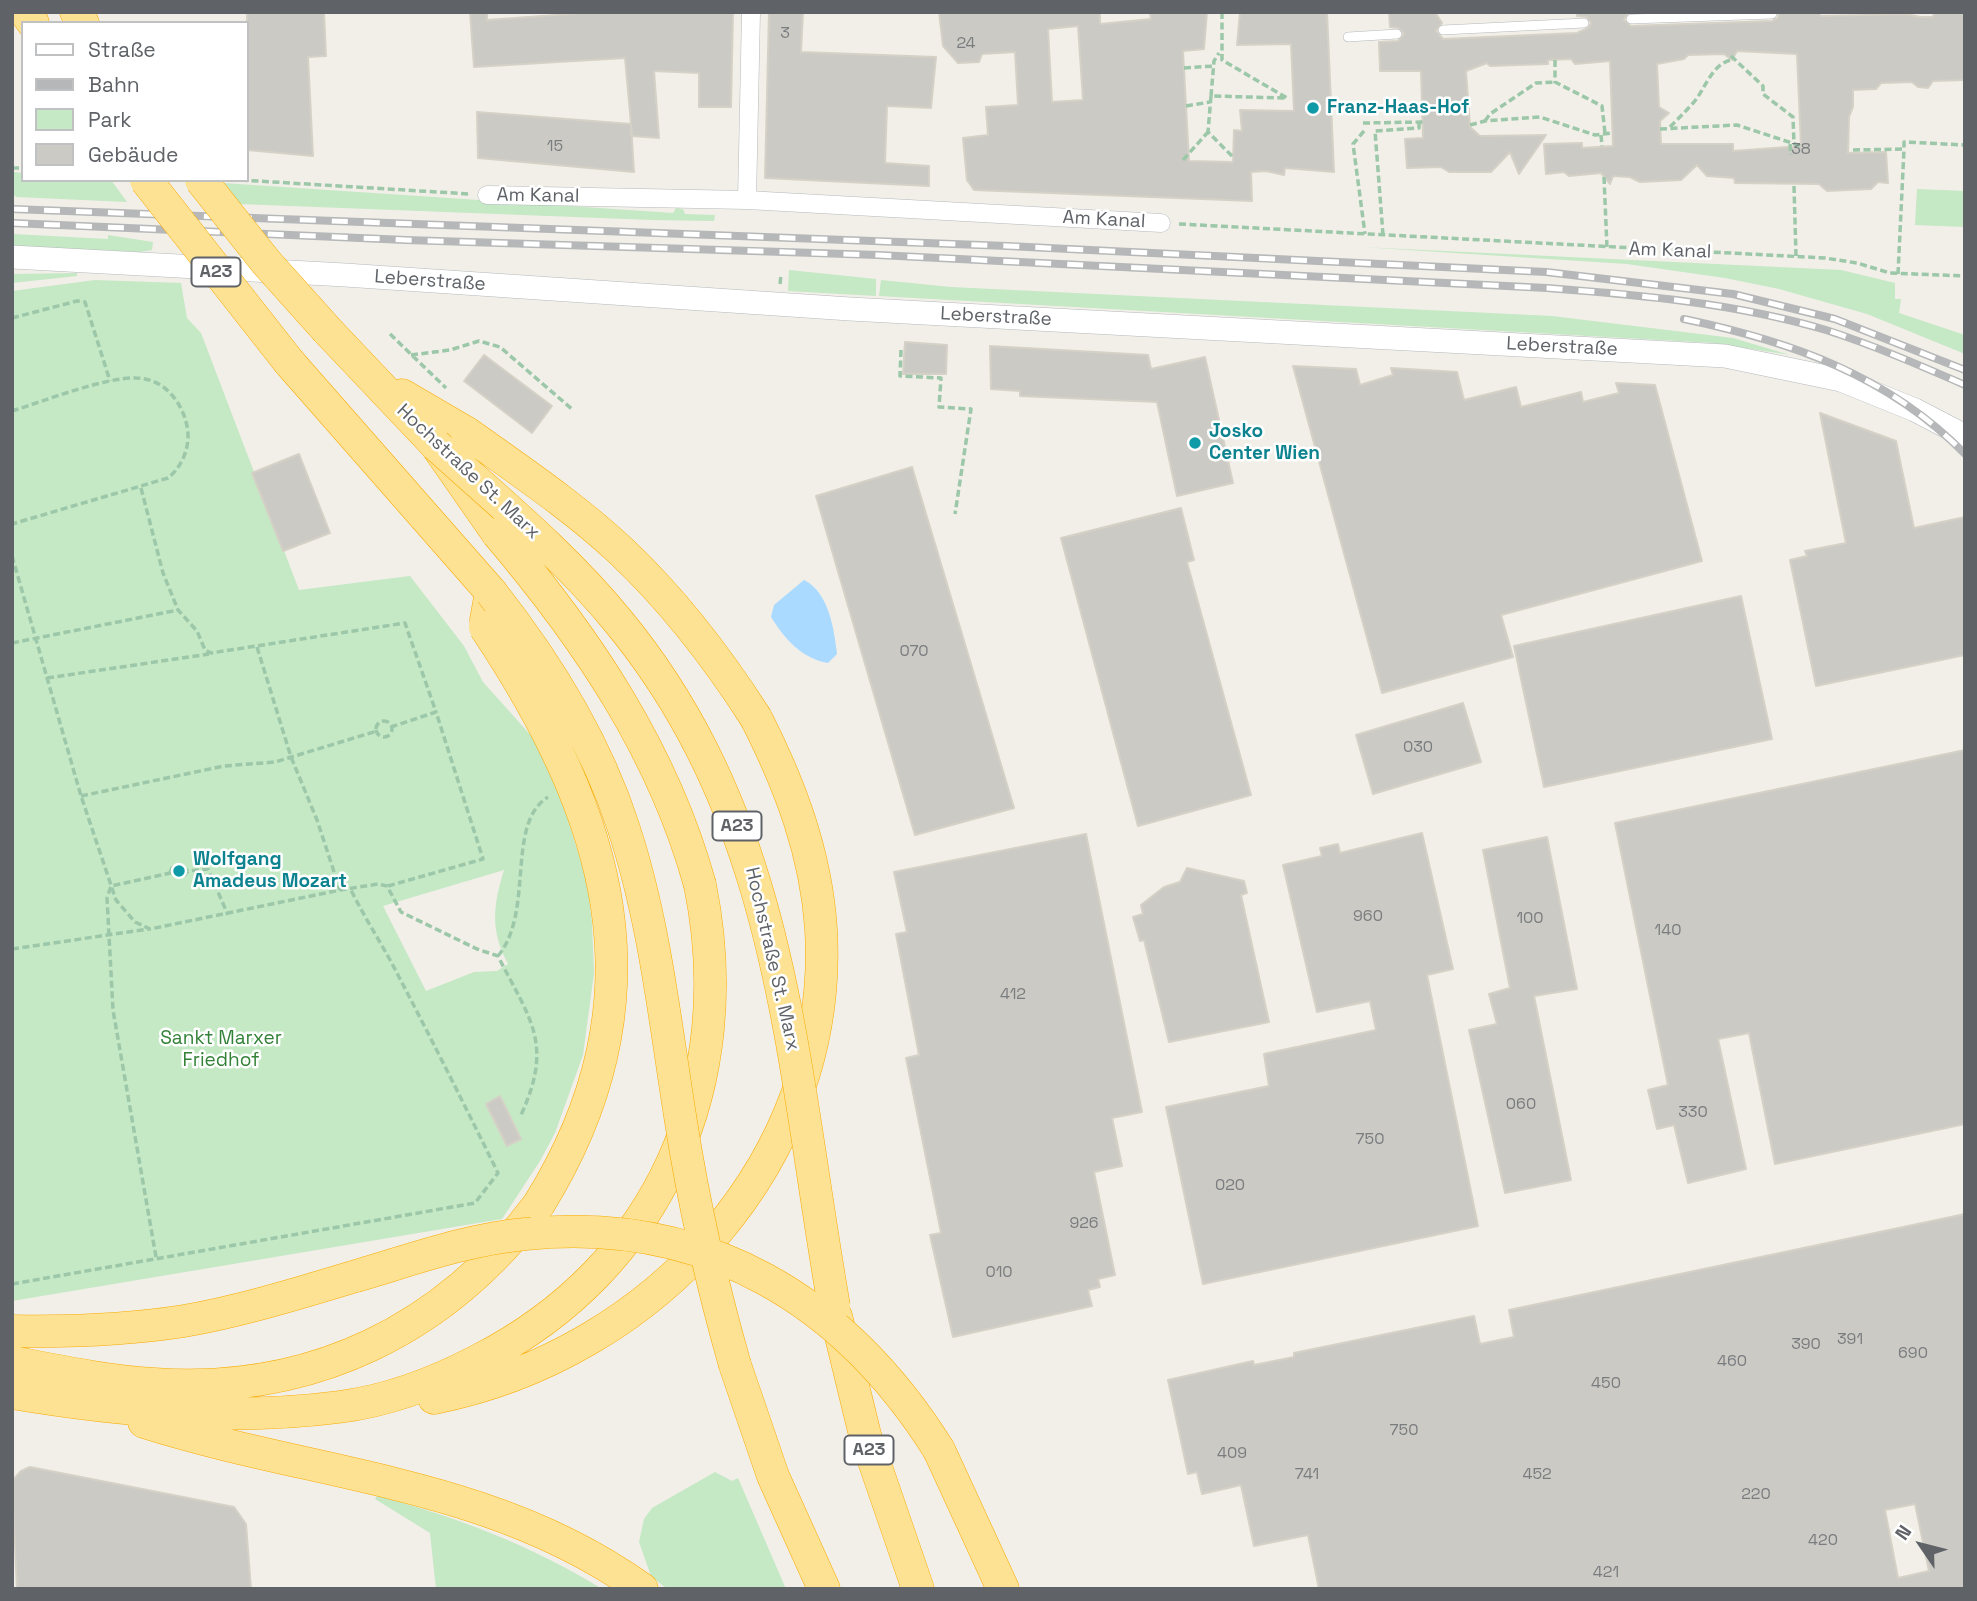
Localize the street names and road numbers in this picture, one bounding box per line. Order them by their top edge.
street label: Am Kanal [496,184,580,208]
street label: Am Kanal [1062,206,1146,234]
street label: Am Kanal [1628,238,1712,264]
road number: A23 [192,258,241,286]
street label: Leberstraße [374,266,486,296]
street label: Leberstraße [940,303,1052,331]
street label: Leberstraße [1506,333,1618,361]
street label: Hochstraße St. Marx [392,400,544,544]
road number: A23 [712,812,762,840]
street label: Hochstraße St. Marx [740,865,804,1053]
road number: A23 [844,1436,894,1464]

